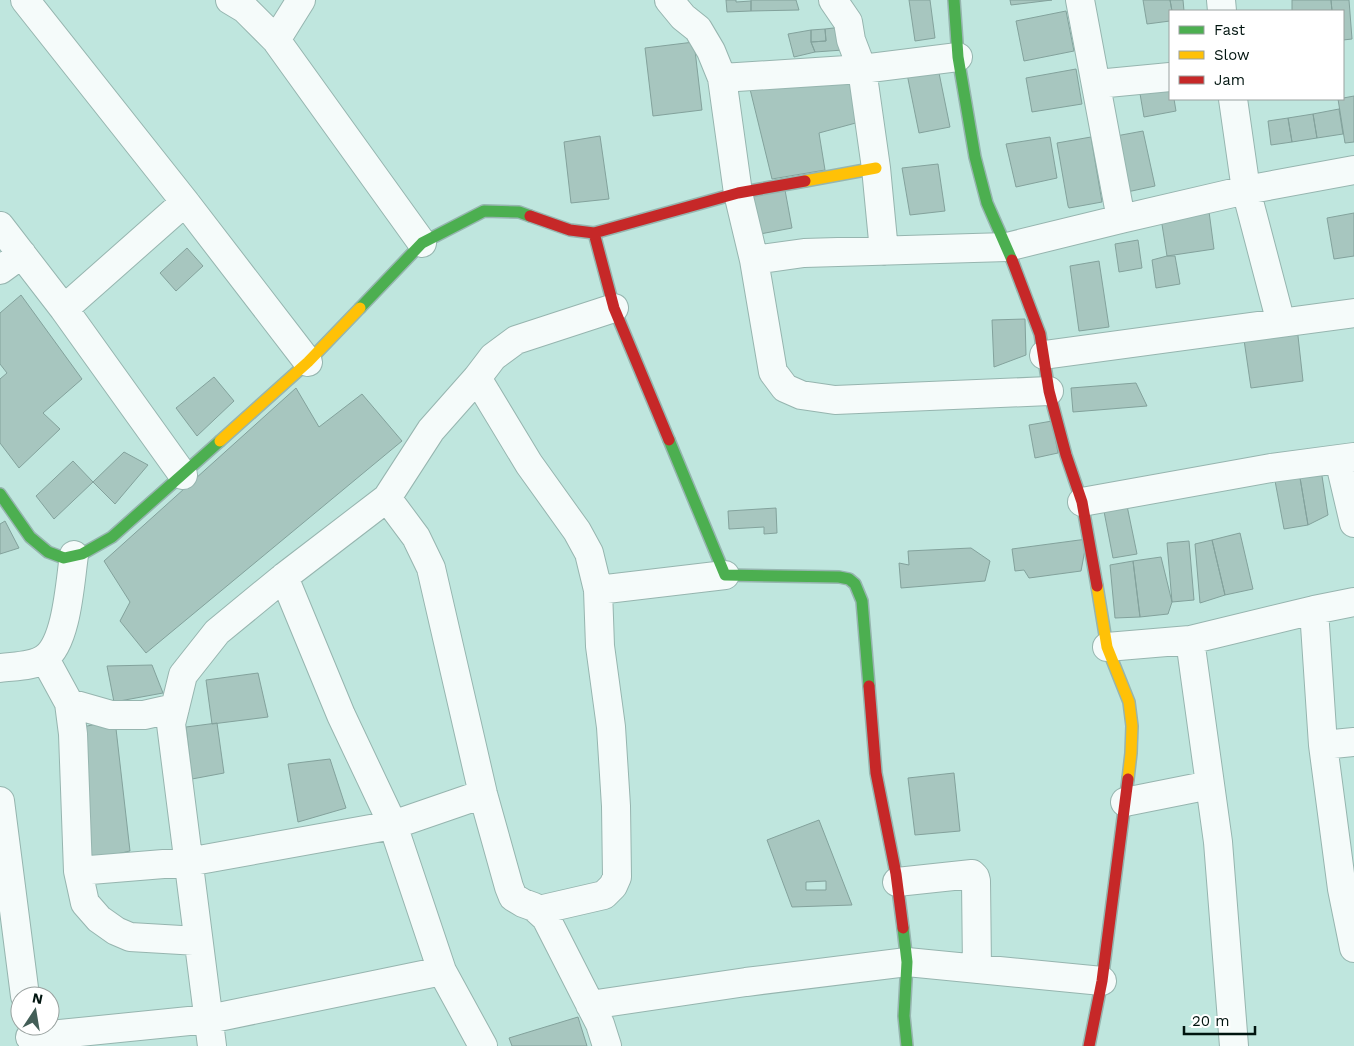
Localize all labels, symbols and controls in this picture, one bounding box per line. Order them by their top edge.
legend [1169,10,1344,100]
text: Fast [1214,21,1246,39]
text: Slow [1214,46,1250,64]
text: Jam [1214,71,1245,89]
north arrow [10,986,60,1036]
text: N [31,989,44,1007]
scale bar [1184,1004,1255,1036]
text: 20 m [1192,1012,1230,1030]

